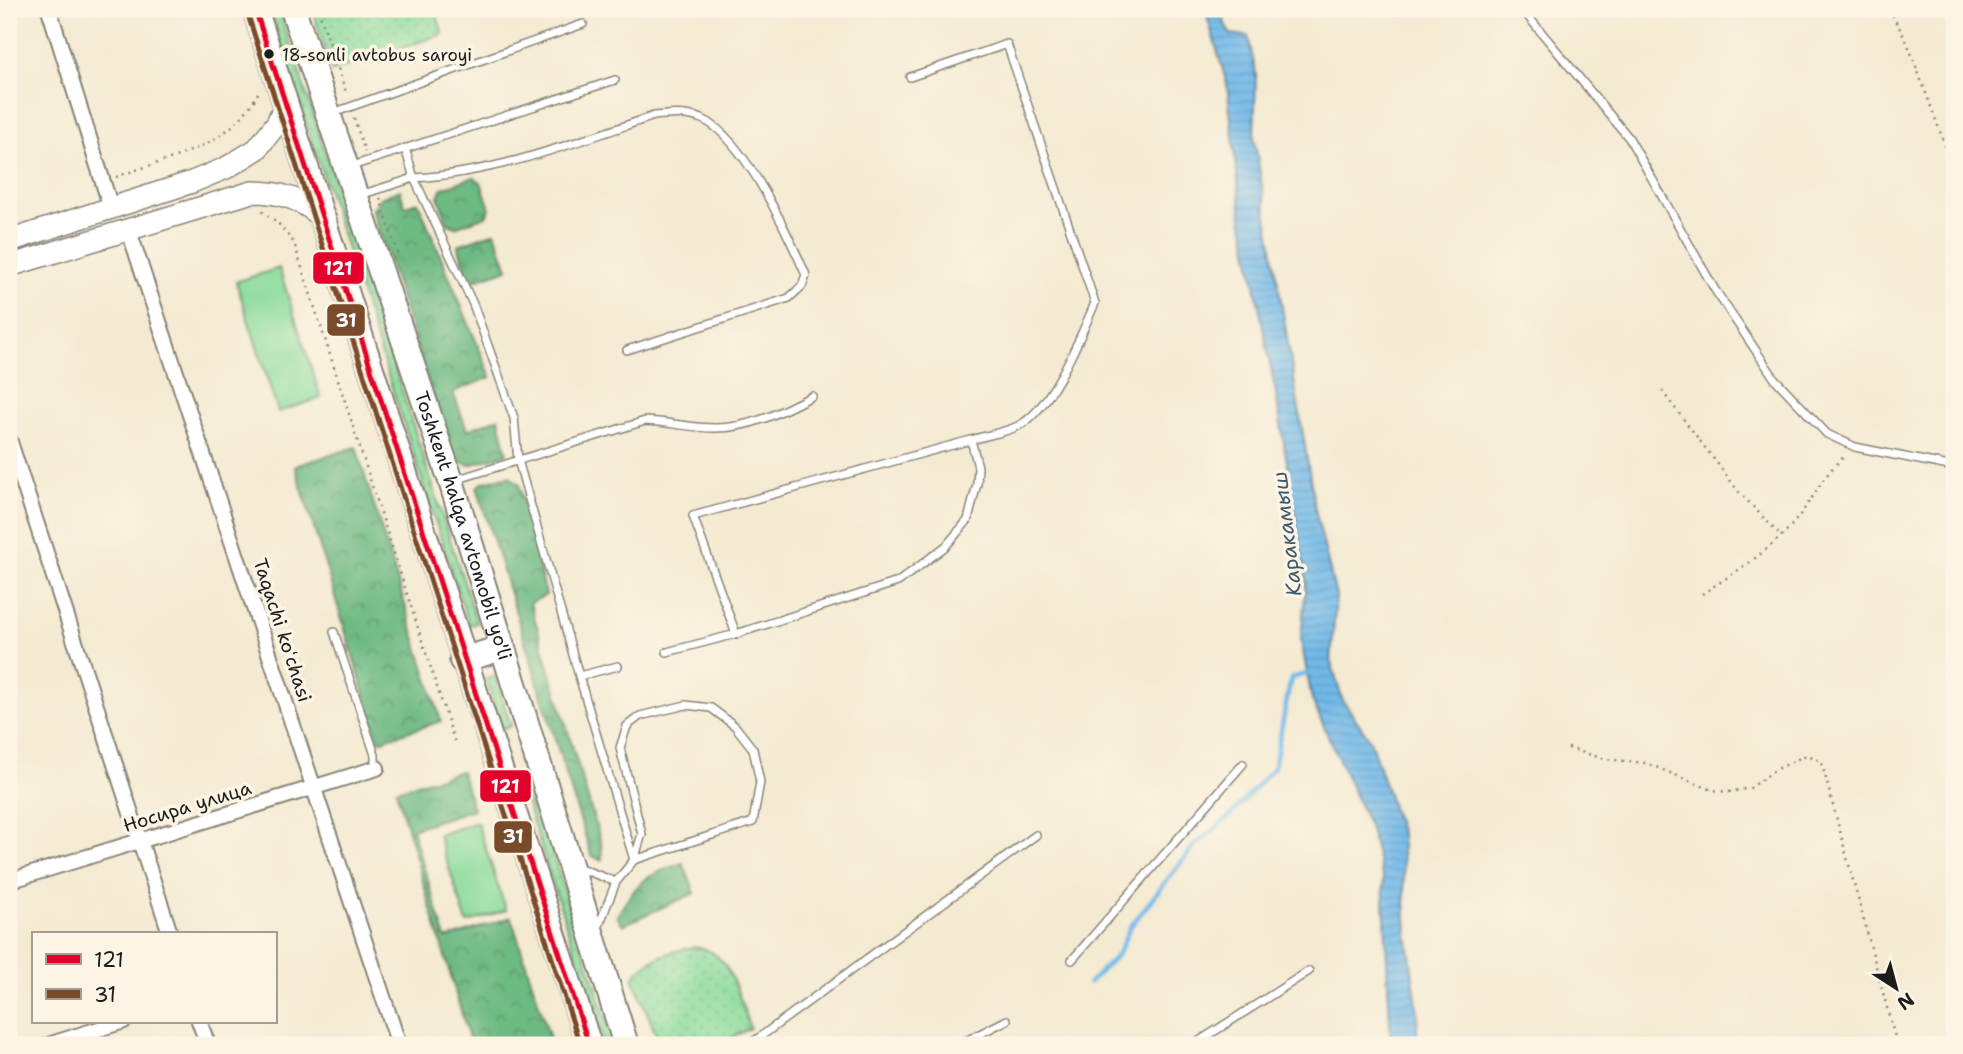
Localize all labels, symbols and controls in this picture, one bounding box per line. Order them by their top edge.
place label: 18-sonli avtobus saroyi [282,44,472,66]
marker: 18-sonli avtobus saroyi [262,47,276,61]
line badge: 121 [312,251,365,285]
text: 121 [323,256,353,281]
line badge: 31 [326,303,366,337]
text: 31 [335,308,357,333]
street label: Toshkent halqa avtomobil yo'li [409,388,518,663]
water label: Каракамыш [1265,470,1309,598]
street label: Taqachi koʻchasi [248,555,318,705]
line badge: 121 [479,769,532,803]
text: 121 [490,774,520,799]
street label: Носира улица [120,775,255,838]
line badge: 31 [493,820,533,854]
text: 31 [502,824,524,849]
legend [32,932,276,1023]
text: 121 [94,946,124,974]
north arrow [1862,953,1932,1023]
text: 31 [94,981,116,1009]
text: N [1892,987,1919,1016]

